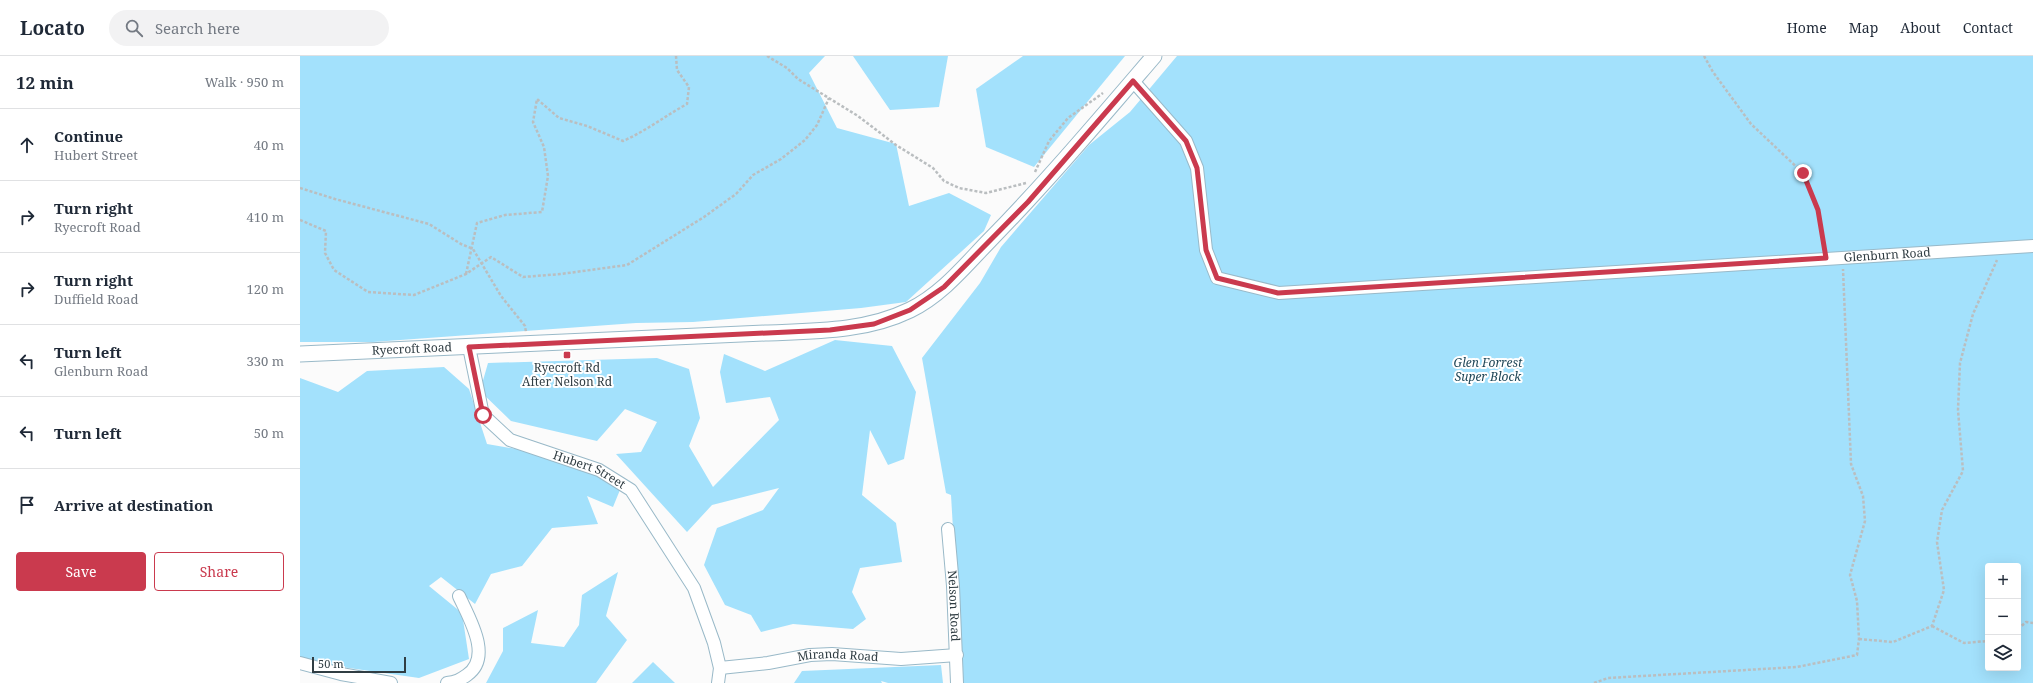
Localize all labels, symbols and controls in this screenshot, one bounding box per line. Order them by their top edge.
search box [109,10,389,46]
text: Locato [20,15,85,41]
icon: search [123,17,145,39]
text: Search here [155,18,240,38]
text: Home [1787,18,1827,37]
text: Map [1849,18,1878,37]
text: About [1900,18,1941,37]
text: Contact [1963,18,2013,37]
text: 12 min [16,71,74,94]
text: Walk · 950 m [205,73,284,91]
text: Continue [54,126,123,146]
icon: ahead [16,134,38,156]
text: 40 m [254,136,284,154]
text: Hubert Street [54,146,138,164]
route end [1794,164,1812,182]
text: Turn right [54,198,133,218]
icon: right [16,206,38,228]
text: 410 m [247,208,284,226]
text: Ryecroft Road [54,218,141,236]
street label: Glenburn Road [1843,243,1932,266]
text: Turn right [54,270,133,290]
icon: right [16,278,38,300]
text: 120 m [247,280,284,298]
text: Duffield Road [54,290,138,308]
street label: Ryecroft Road [371,338,453,359]
text: Turn left [54,342,122,362]
icon: left [16,350,38,372]
marker: Ryecroft Rd After Nelson Rd [562,350,572,360]
text: 330 m [247,352,284,370]
park label: Glen Forrest Super Block [1454,354,1523,385]
place label: Ryecroft Rd After Nelson Rd [522,359,613,390]
text: Glenburn Road [54,362,148,380]
route start [474,406,492,424]
icon: left [16,422,38,444]
text: Turn left [54,423,122,443]
text: 50 m [254,424,284,442]
street label: Hubert Street [551,446,629,492]
icon: arrive [16,494,38,516]
text: Arrive at destination [54,495,213,515]
button: Save [16,552,146,591]
button: Share [154,552,284,591]
map controls [1985,563,2021,671]
button: + [1985,563,2021,599]
street label: Nelson Road [944,569,964,642]
button: − [1985,599,2021,635]
button: layers [1985,635,2021,671]
street label: Miranda Road [796,645,880,665]
scale bar [312,655,406,674]
text: 50 m [318,656,344,671]

